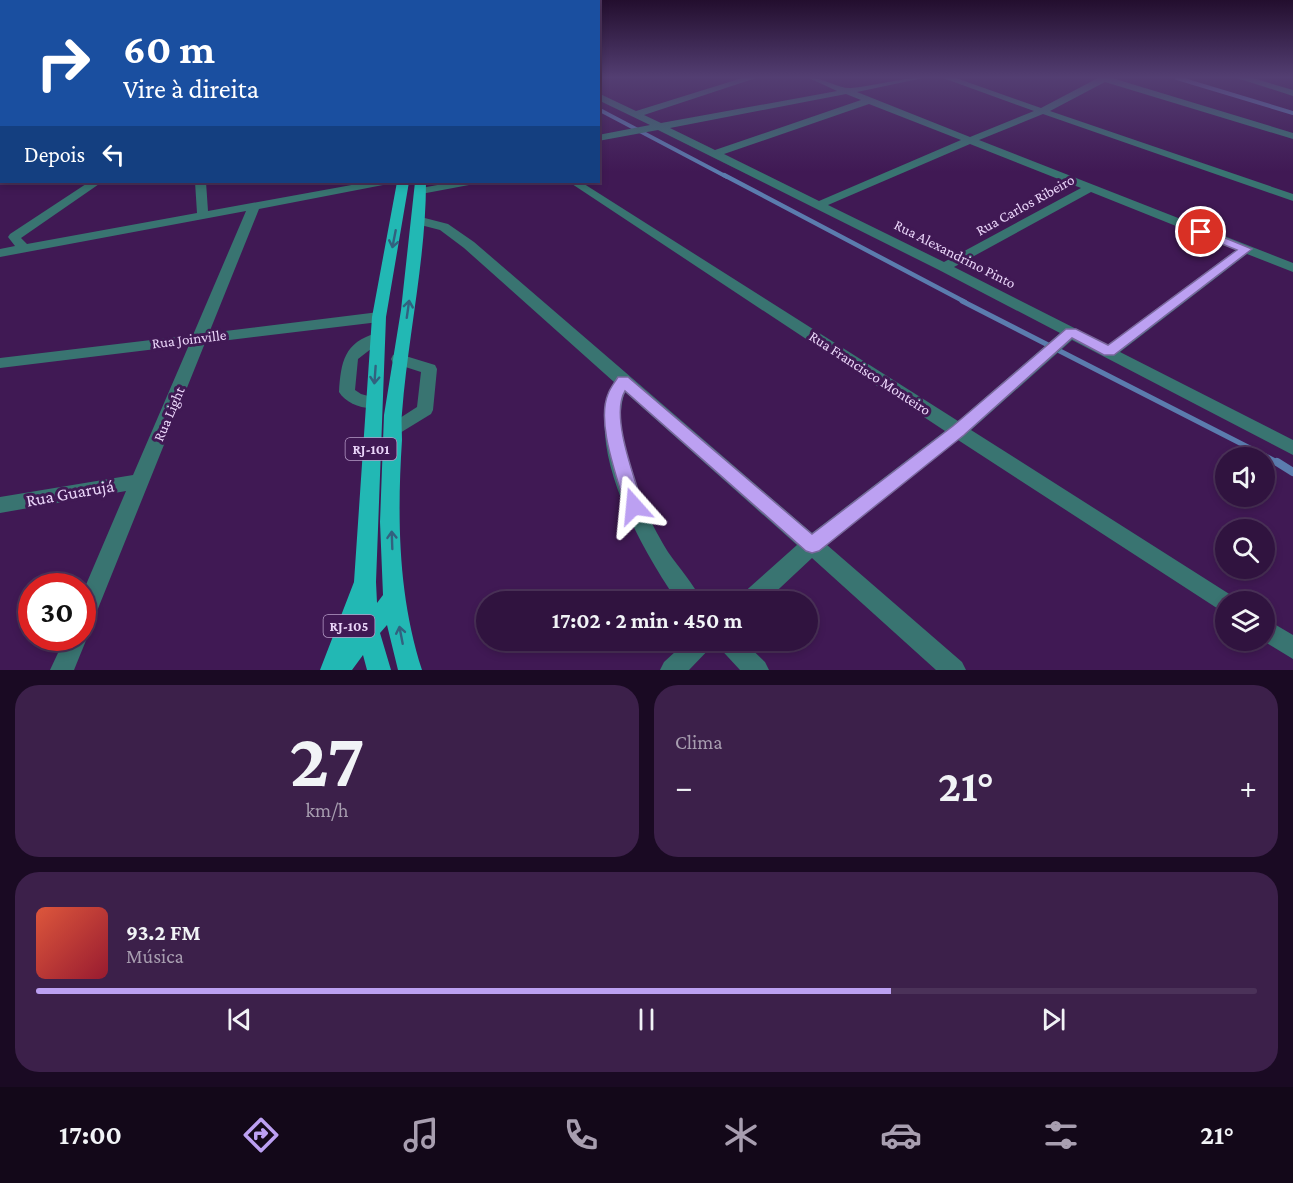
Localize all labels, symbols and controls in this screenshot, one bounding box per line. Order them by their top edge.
icon: right [24,24,102,102]
text: 60 m [123,25,215,72]
text: Vire à direita [123,74,259,104]
icon: left [97,138,130,171]
text: Depois [24,142,85,167]
street label: Rua Carlos Ribeiro [973,171,1077,239]
pin [1175,206,1226,257]
icon: arrive [1184,215,1217,248]
street label: Rua Alexandrino Pinto [892,216,1018,292]
one-way arrow [388,229,399,248]
one-way arrow [402,300,413,320]
street label: Rua Joinville [151,326,228,353]
street label: Rua Francisco Monteiro [806,328,934,418]
one-way arrow [369,365,380,385]
street label: Rua Light [150,383,189,444]
road number: RJ-101 [346,438,397,460]
map controls [1215,447,1275,651]
button: sound [1215,447,1275,507]
position arrow [602,474,666,538]
street label: Rua Guarujá [24,475,116,512]
button: search [1215,519,1275,579]
one-way arrow [387,531,398,551]
speed limit sign: 30 [18,573,96,651]
button: layers [1215,591,1275,651]
text: 17:02 · 2 min · 450 m [552,608,742,633]
road number: RJ-105 [324,615,374,637]
one-way arrow [395,625,406,645]
text: 27 [289,716,365,803]
text: Clima [675,731,723,753]
text: 21° [938,761,994,811]
text: − [675,768,692,805]
text: + [1240,768,1257,805]
text: km/h [305,799,349,821]
text: 93.2 FM [126,920,201,945]
text: Música [126,945,184,967]
icon: previous [223,1003,256,1036]
icon: pause [630,1003,663,1036]
icon: next [1037,1003,1070,1036]
icon: directions [240,1114,282,1156]
icon: music [400,1114,442,1156]
icon: phone [560,1114,602,1156]
icon: climate [720,1114,762,1156]
icon: car [880,1114,922,1156]
icon: filters [1040,1114,1082,1156]
text: 17:00 [59,1120,122,1150]
text: 21° [1200,1120,1234,1150]

